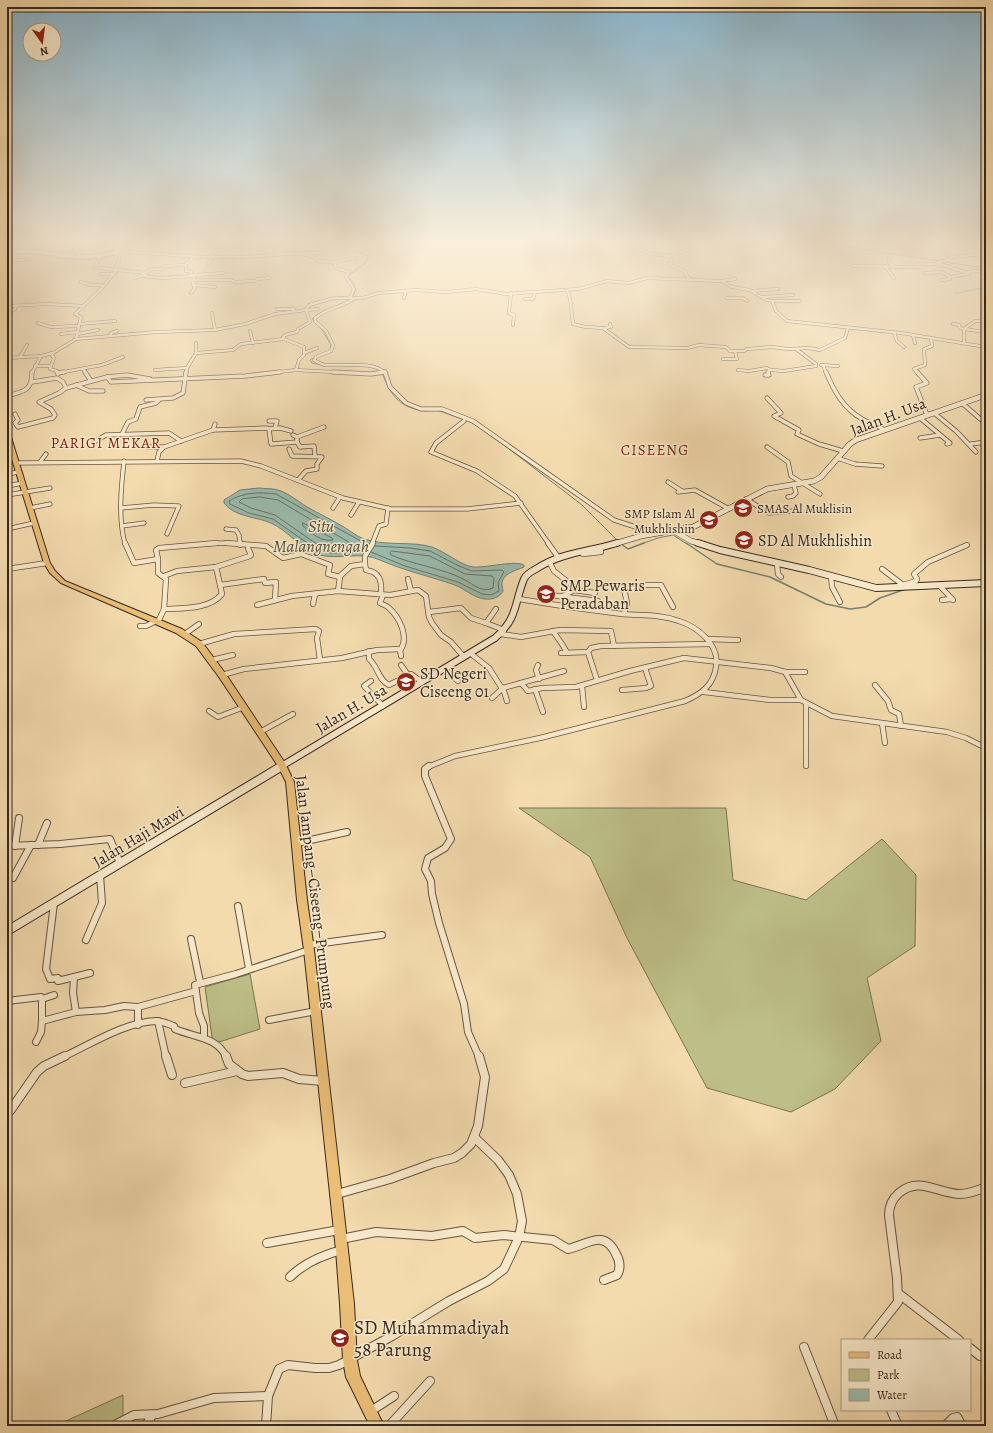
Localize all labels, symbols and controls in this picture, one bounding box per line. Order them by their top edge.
north arrow [22,22,62,62]
text: N [39,43,50,59]
street label: Jalan H. Usa [847,392,930,441]
district label: PARIGI MEKAR [51,433,161,453]
district label: CISEENG [621,440,689,460]
school or university icon: SMAS Al Muklisin [732,497,754,519]
place label: SMAS Al Muklisin [757,500,852,517]
place label: SMP Islam Al Mukhlishin [625,505,695,537]
school or university icon: SMP Islam Al Mukhlishin [698,509,720,531]
water label: Situ Malangnengah [273,515,369,558]
school or university icon: SD Al Mukhlishin [733,529,755,551]
place label: SD Al Mukhlishin [758,530,872,552]
place label: SMP Pewaris Peradaban [560,575,645,615]
school or university icon: SMP Pewaris Peradaban [535,583,557,605]
place label: SD Negeri Ciseeng 01 [420,663,489,703]
school or university icon: SD Negeri Ciseeng 01 [395,671,417,693]
street label: Jalan H. Usa [312,679,392,739]
street label: Jalan Jampang–Ciseeng–Prumpung [290,774,340,1010]
street label: Jalan Haji Mawi [89,801,188,873]
place label: SD Muhammadiyah 58 Parung [354,1315,509,1363]
school or university icon: SD Muhammadiyah 58 Parung [329,1327,351,1349]
legend [841,1339,971,1411]
text: Road [877,1347,903,1363]
text: Park [877,1367,900,1383]
text: Water [876,1387,907,1403]

